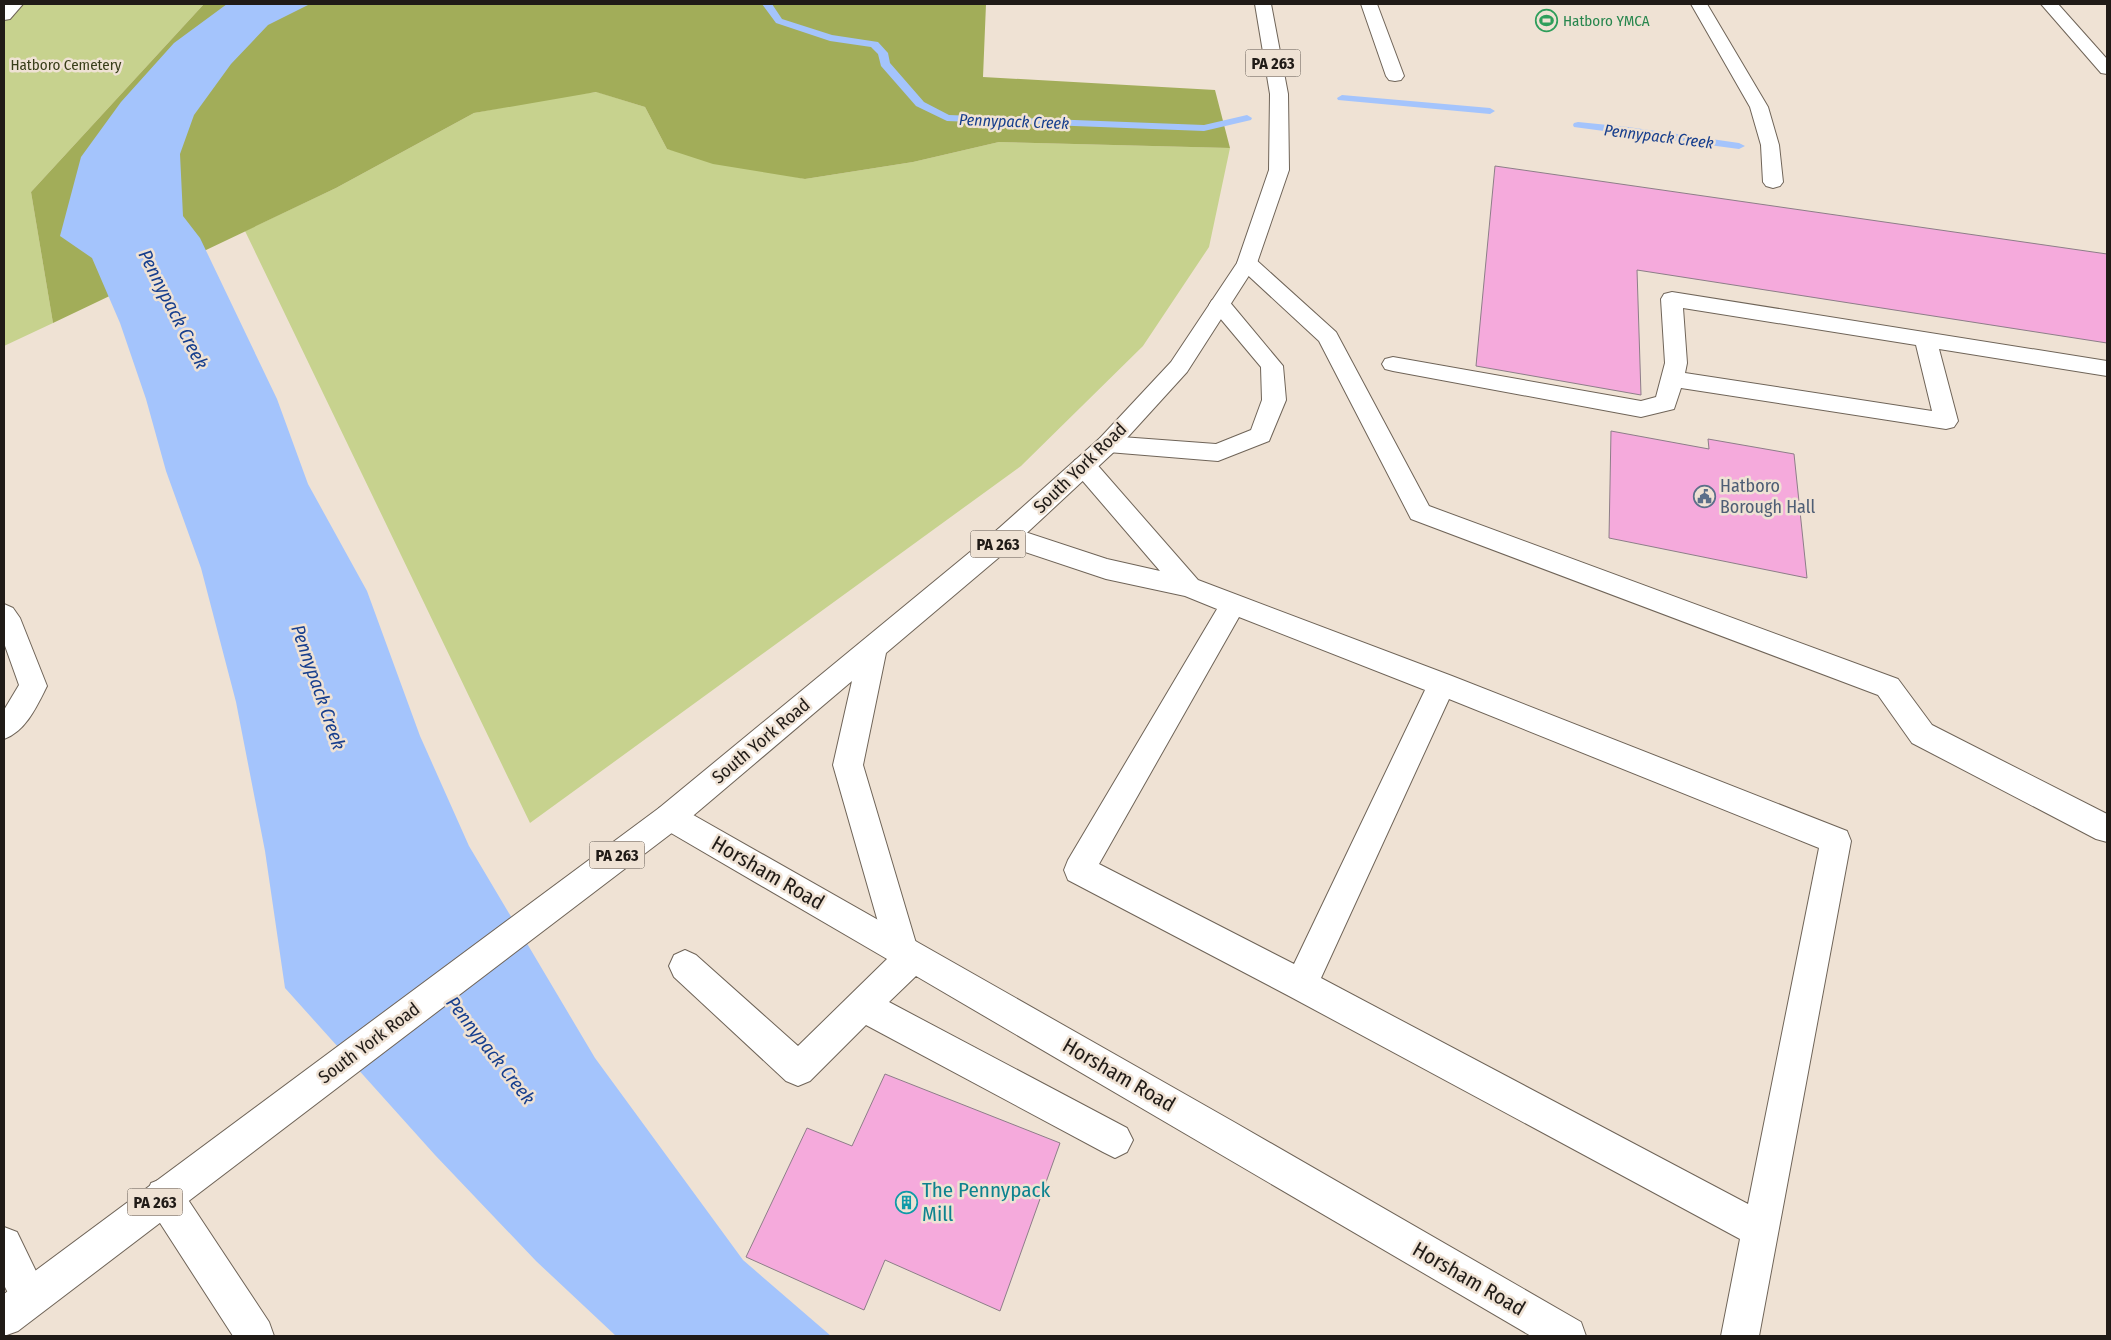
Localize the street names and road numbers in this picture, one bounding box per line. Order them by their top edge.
road number: PA 263 [1246,49,1300,76]
street label: South York Road [1029,418,1131,518]
road number: PA 263 [970,530,1026,558]
street label: South York Road [708,694,814,788]
street label: Horsham Road [707,830,829,916]
road number: PA 263 [590,842,644,868]
street label: South York Road [314,998,424,1088]
street label: Horsham Road [1058,1032,1180,1118]
road number: PA 263 [128,1188,182,1216]
street label: Horsham Road [1408,1236,1530,1322]

